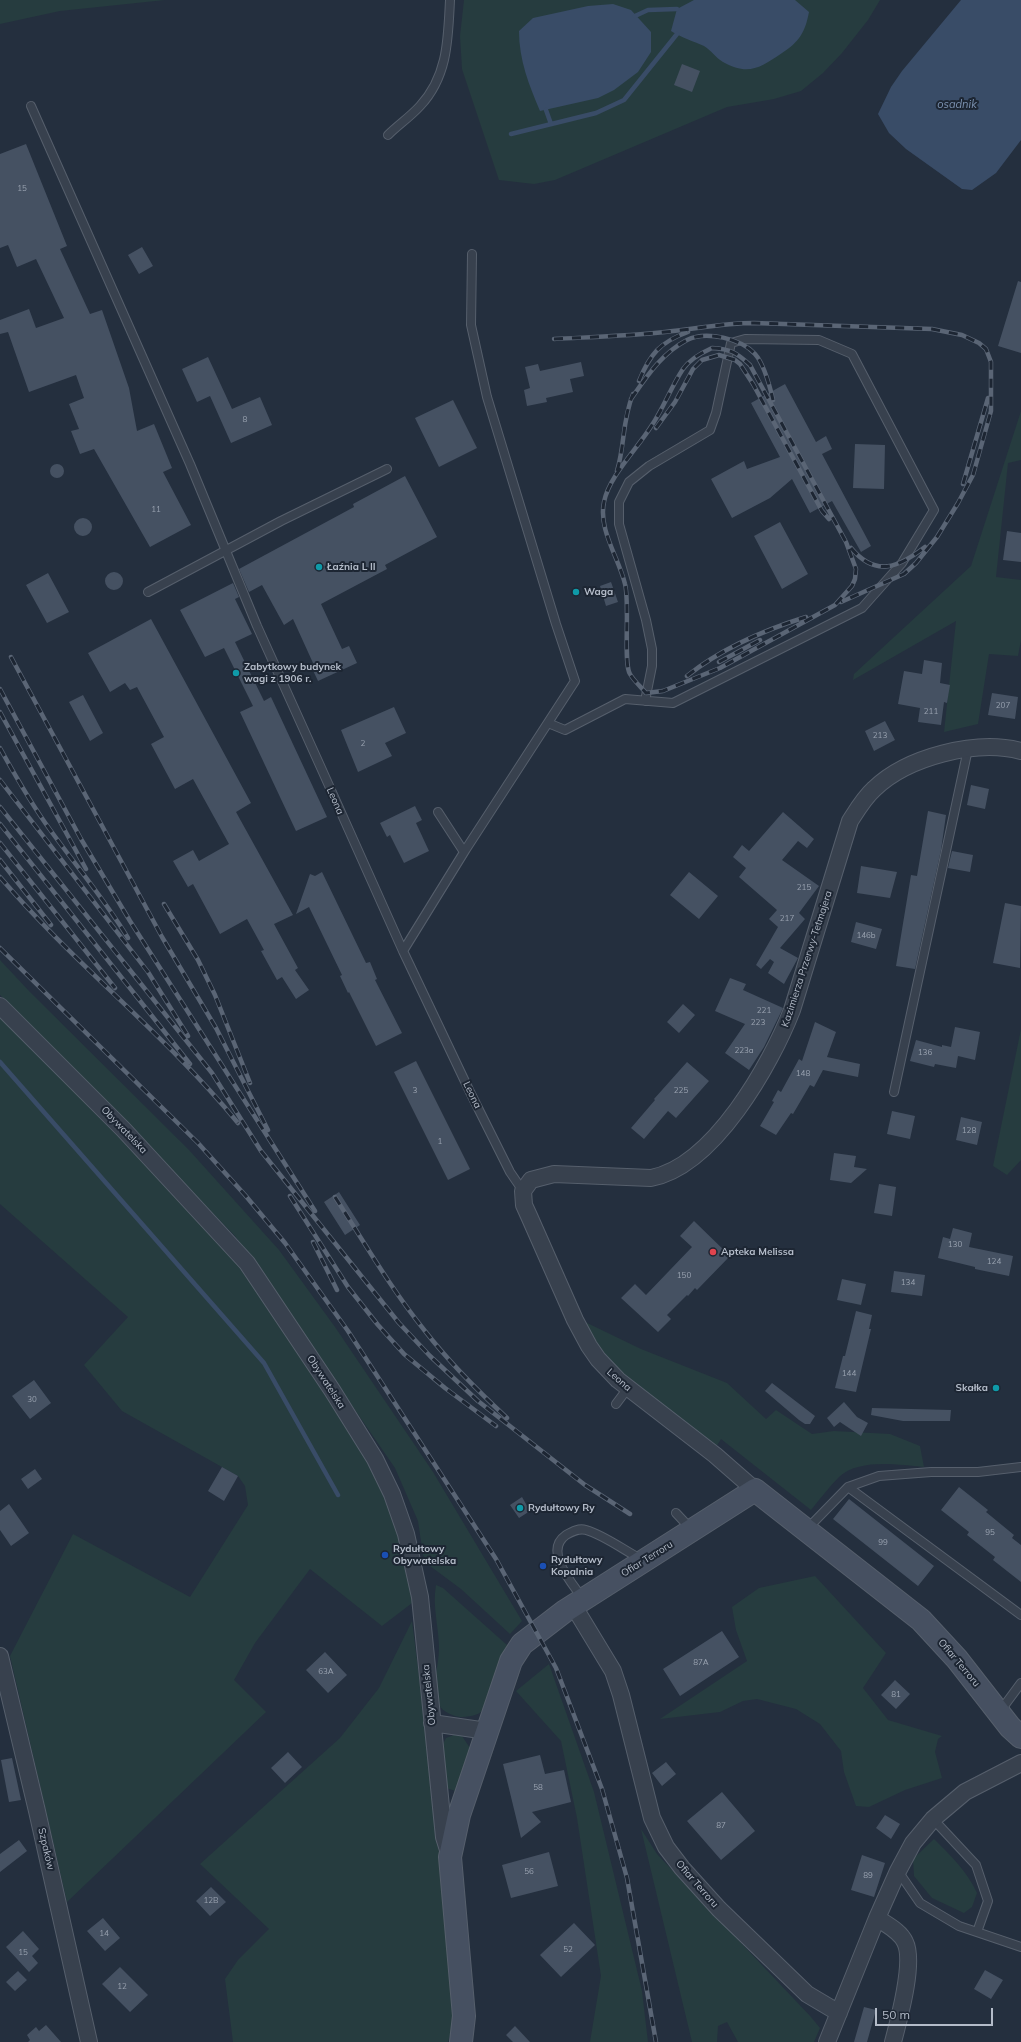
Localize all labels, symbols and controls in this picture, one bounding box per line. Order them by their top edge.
water label: osadnik [937,98,977,112]
house number: 15 [17,184,27,194]
house number: 8 [243,415,247,425]
house number: 11 [151,505,161,515]
place label: Łaźnia L II [327,561,376,573]
marker: Łaźnia L II [314,562,324,572]
place label: Waga [584,586,613,598]
marker: Waga [571,587,581,597]
place label: Zabytkowy budynek wagi z 1906 r. [244,661,341,684]
marker: Zabytkowy budynek wagi z 1906 r. [231,668,241,678]
house number: 207 [996,701,1010,711]
house number: 211 [924,707,938,717]
house number: 213 [873,731,887,741]
house number: 2 [361,739,365,749]
street label: Leona [324,786,346,816]
house number: 215 [797,883,811,893]
street label: Kazimierza Przerwy-Tetmajera [779,889,835,1029]
house number: 217 [780,914,794,924]
house number: 146b [856,931,876,941]
house number: 221 [757,1006,771,1016]
house number: 223 [751,1018,765,1028]
house number: 223a [734,1046,754,1056]
house number: 136 [918,1048,932,1058]
house number: 148 [796,1069,810,1079]
street label: Leona [460,1080,484,1110]
house number: 3 [413,1086,417,1096]
house number: 225 [674,1086,688,1096]
street label: Obywatelska [98,1104,150,1156]
house number: 128 [962,1126,976,1136]
house number: 1 [438,1137,442,1147]
house number: 130 [948,1240,962,1250]
place label: Apteka Melissa [721,1246,794,1258]
marker: Apteka Melissa [708,1247,718,1257]
house number: 124 [987,1257,1001,1267]
house number: 150 [677,1271,691,1281]
house number: 134 [901,1278,915,1288]
street label: Obywatelska [304,1353,348,1411]
street label: Leona [604,1366,634,1394]
house number: 144 [842,1369,856,1379]
place label: Skałka [956,1382,988,1394]
marker: Skałka [991,1383,1001,1393]
house number: 30 [27,1395,37,1405]
place label: Rydułtowy Ry [528,1502,595,1514]
marker: Rydułtowy Ry [515,1503,525,1513]
house number: 95 [985,1528,995,1538]
street label: Ofiar Terroru [619,1538,675,1580]
house number: 99 [878,1538,888,1548]
place label: Rydułtowy Obywatelska [393,1543,456,1566]
marker: Rydułtowy Obywatelska [380,1550,390,1560]
place label: Rydułtowy Kopalnia [551,1554,603,1578]
marker: Rydułtowy Kopalnia [538,1561,548,1571]
street label: Ofiar Terroru [936,1637,982,1689]
house number: 87A [693,1658,709,1668]
street label: Obywatelska [420,1664,438,1726]
house number: 63A [318,1667,334,1677]
house number: 81 [891,1690,901,1700]
house number: 58 [533,1783,543,1793]
house number: 87 [716,1821,726,1831]
street label: Szpaków [35,1827,57,1871]
street label: Ofiar Terroru [673,1858,721,1910]
house number: 56 [524,1867,534,1877]
house number: 89 [863,1871,873,1881]
house number: 12B [203,1896,219,1906]
house number: 14 [99,1929,109,1939]
house number: 52 [563,1945,573,1955]
house number: 15 [18,1948,28,1958]
house number: 12 [117,1982,127,1992]
scale bar [877,2000,995,2026]
text: 50 m [882,2007,910,2022]

